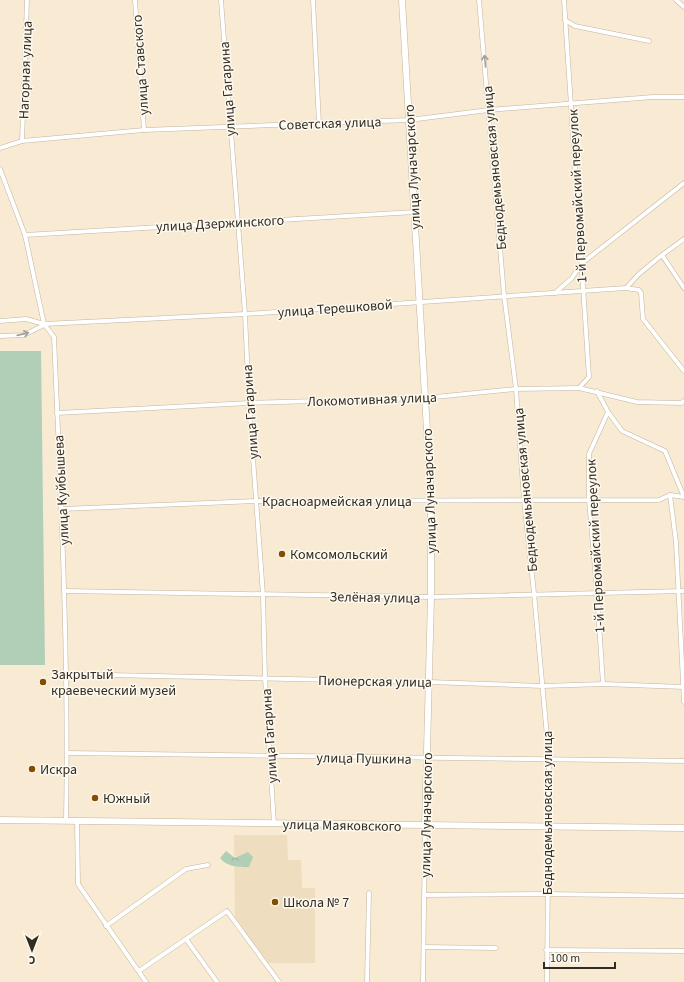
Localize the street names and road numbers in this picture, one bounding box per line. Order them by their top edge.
street label: улица Ставского [128,14,154,116]
street label: Нагорная улица [14,21,38,120]
street label: улица Гагарина [215,41,241,137]
street label: Беднодемьяновская улица [478,85,512,251]
street label: улица Луначарского [400,104,426,230]
street label: 1-й Первомайский переулок [563,108,593,283]
street label: Советская улица [278,112,382,136]
street label: улица Дзержинского [155,211,285,237]
street label: улица Терешковой [277,295,393,323]
street label: улица Гагарина [238,364,264,460]
street label: Локомотивная улица [307,388,437,412]
street label: Беднодемьяновская улица [509,407,543,573]
street label: улица Луначарского [418,428,442,554]
street label: улица Куйбышева [49,434,75,546]
street label: 1-й Первомайский переулок [581,458,611,633]
street label: Красноармейская улица [262,492,412,512]
street label: Зелёная улица [329,587,420,609]
street label: Пионерская улица [318,671,432,693]
street label: улица Гагарина [257,688,283,784]
street label: Беднодемьяновская улица [538,731,558,895]
street label: улица Пушкина [316,748,412,770]
street label: улица Луначарского [416,752,438,878]
street label: улица Маяковского [282,815,402,837]

